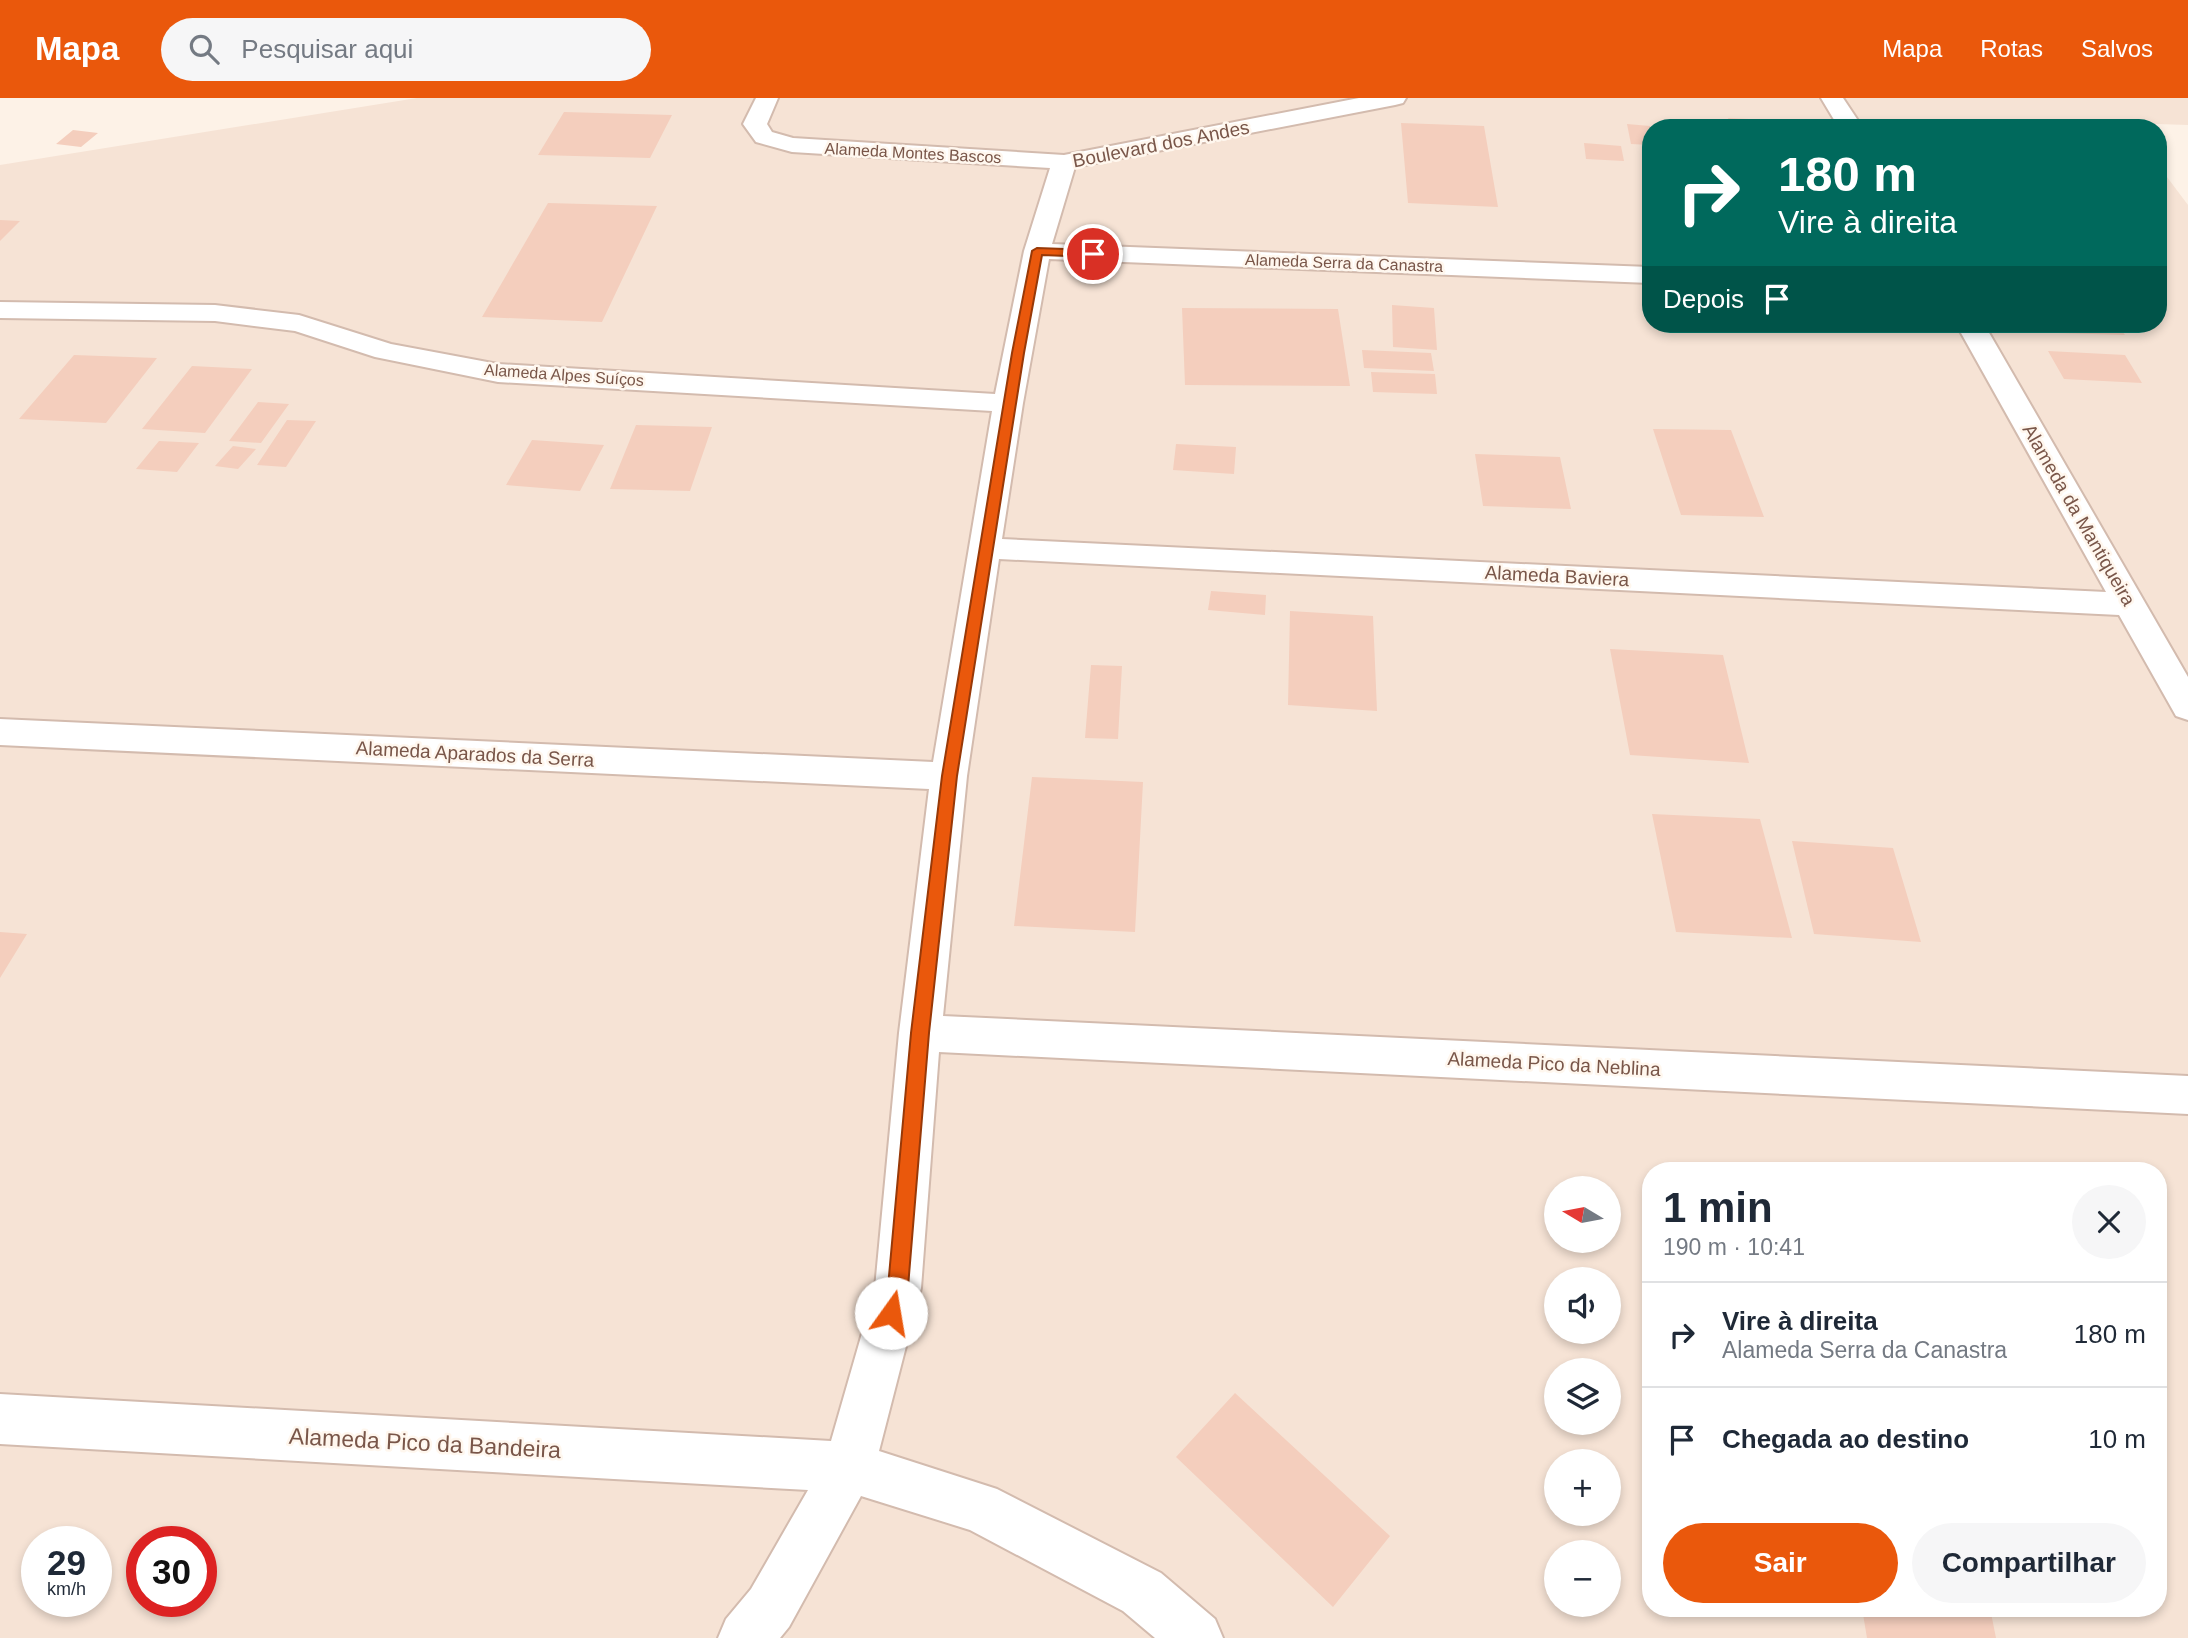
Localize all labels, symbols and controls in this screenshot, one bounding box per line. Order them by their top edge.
search box [161,18,651,81]
text: Mapa [35,30,119,67]
icon: search [185,30,223,68]
text: Pesquisar aqui [241,34,413,64]
text: Mapa [1882,35,1942,62]
text: Rotas [1980,35,2043,62]
text: Salvos [2081,35,2153,62]
street label: Boulevard dos Andes [1071,117,1251,171]
street label: Alameda Montes Bascos [824,140,1002,166]
icon: right [1663,147,1754,238]
text: 180 m [1778,147,1917,201]
text: Vire à direita [1778,204,1957,240]
pin [1063,224,1123,284]
icon: arrive [1074,235,1112,273]
street label: Alameda Serra da Canastra [1245,251,1444,275]
icon: arrive [1758,280,1796,318]
text: Depois [1663,284,1744,314]
street label: Alameda Alpes Suíços [484,361,644,389]
street label: Alameda da Mantiqueira [2018,421,2140,610]
street label: Alameda Baviera [1484,562,1630,590]
street label: Alameda Aparados da Serra [355,737,595,771]
street label: Alameda Pico da Neblina [1447,1048,1662,1080]
north arrow [1544,1176,1620,1253]
map controls [1544,1176,1621,1617]
text: 1 min [1663,1184,1773,1231]
button: close [2072,1185,2146,1259]
text: 190 m · 10:41 [1663,1234,1805,1260]
button: sound [1544,1267,1621,1344]
position arrow [854,1276,928,1350]
text: Vire à direita [1722,1306,1878,1336]
icon: right [1663,1316,1701,1354]
text: 180 m [2074,1319,2146,1349]
text: Alameda Serra da Canastra [1722,1337,2007,1363]
button: layers [1544,1358,1621,1435]
icon: arrive [1663,1421,1701,1459]
street label: Alameda Pico da Bandeira [288,1423,562,1463]
text: Chegada ao destino [1722,1424,1969,1454]
text: 10 m [2088,1424,2146,1454]
button: + [1544,1449,1621,1526]
button: Sair [1663,1523,1898,1603]
button: Compartilhar [1912,1523,2146,1603]
speed limit sign: 30 [126,1526,217,1617]
button: − [1544,1540,1621,1617]
text: 29 [47,1543,86,1582]
text: km/h [47,1579,86,1599]

